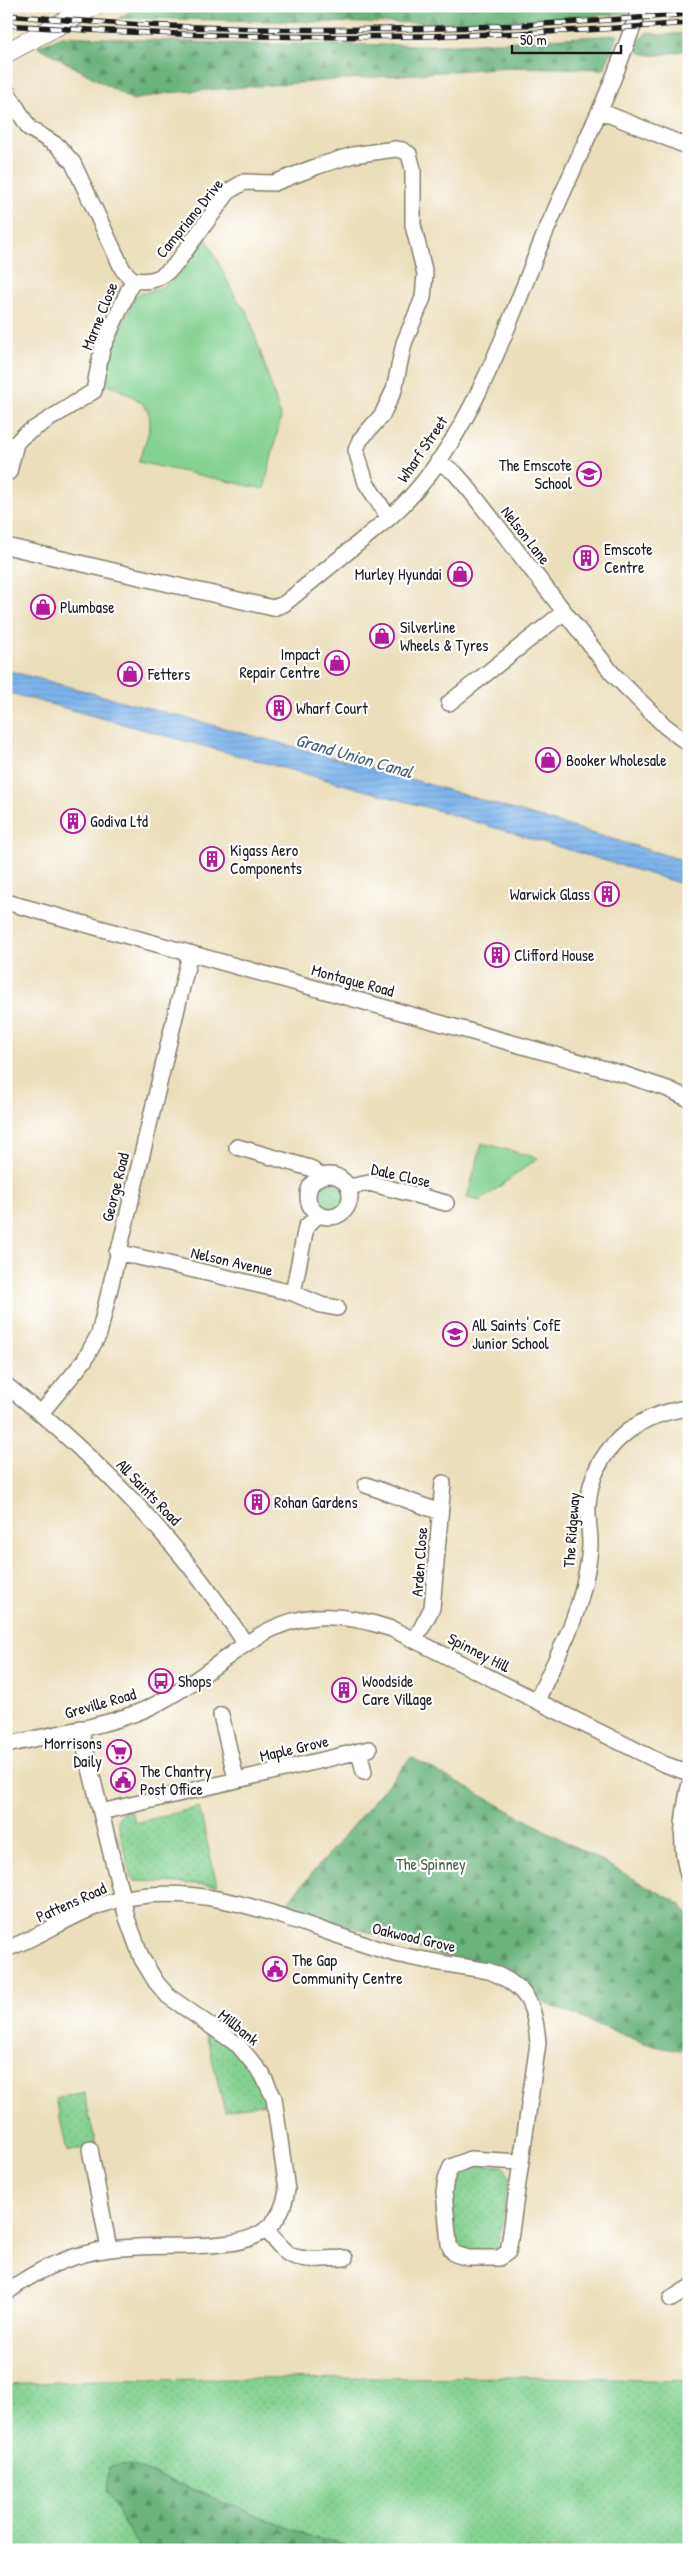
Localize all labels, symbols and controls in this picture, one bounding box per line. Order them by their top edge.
scale bar [512,22,621,54]
text: 50 m [520,29,547,50]
street label: Campriano Drive [150,173,228,262]
street label: Marne Close [75,278,123,353]
street label: Wharf Street [392,411,453,487]
place label: The Emscote School [499,454,573,494]
school or university icon: The Emscote School [576,461,602,487]
street label: Nelson Lane [496,501,556,569]
place label: Emscote Centre [604,538,653,578]
building icon: Emscote Centre [573,545,599,571]
shop icon: Murley Hyundai [447,561,473,587]
place label: Murley Hyundai [355,563,442,585]
shop icon: Plumbase [30,594,56,620]
place label: Plumbase [60,596,115,618]
place label: Silverline Wheels & Tyres [400,616,489,656]
shop icon: Silverline Wheels & Tyres [369,623,395,649]
place label: Impact Repair Centre [239,643,321,683]
shop icon: Impact Repair Centre [324,650,350,676]
shop icon: Fetters [117,661,143,687]
place label: Fetters [147,663,190,685]
building icon: Wharf Court [266,695,292,721]
place label: Wharf Court [296,697,368,719]
water label: Grand Union Canal [293,727,417,784]
shop icon: Booker Wholesale [535,747,561,773]
place label: Booker Wholesale [566,749,667,771]
building icon: Godiva Ltd [60,808,86,834]
place label: Godiva Ltd [90,810,148,832]
place label: Kigass Aero Components [230,839,302,879]
building icon: Kigass Aero Components [199,846,225,872]
building icon: Warwick Glass [594,881,620,907]
place label: Warwick Glass [510,883,590,905]
building icon: Clifford House [484,942,510,968]
place label: Clifford House [514,944,595,966]
street label: Montague Road [309,958,397,1002]
street label: George Road [96,1150,134,1224]
street label: Dale Close [369,1158,433,1193]
street label: Nelson Avenue [189,1241,276,1281]
place label: All Saints' CofE Junior School [472,1314,561,1354]
school or university icon: All Saints' CofE Junior School [442,1321,468,1347]
street label: All Saints Road [112,1454,186,1530]
building icon: Rohan Gardens [244,1489,270,1515]
place label: Rohan Gardens [274,1491,358,1513]
street label: The Ridgeway [557,1491,585,1568]
street label: Arden Close [406,1526,432,1597]
street label: Spinney Hill [444,1627,514,1677]
bus stop icon: Shops [148,1668,174,1694]
place label: Shops [178,1670,212,1692]
place label: Woodside Care Village [362,1670,433,1710]
building icon: Woodside Care Village [331,1677,357,1703]
street label: Greville Road [62,1682,138,1724]
street label: Maple Grove [257,1729,331,1767]
place label: Morrisons Daily [44,1732,102,1772]
supermarket icon: Morrisons Daily [106,1739,132,1765]
place label: The Chantry Post Office [140,1760,212,1800]
public building icon: The Chantry Post Office [110,1767,136,1793]
park label: The Spinney [396,1853,466,1875]
street label: Pattens Road [32,1877,110,1927]
street label: Oakwood Grove [370,1917,459,1957]
place label: The Gap Community Centre [292,1949,403,1989]
public building icon: The Gap Community Centre [262,1956,288,1982]
street label: Millbank [214,2004,264,2050]

